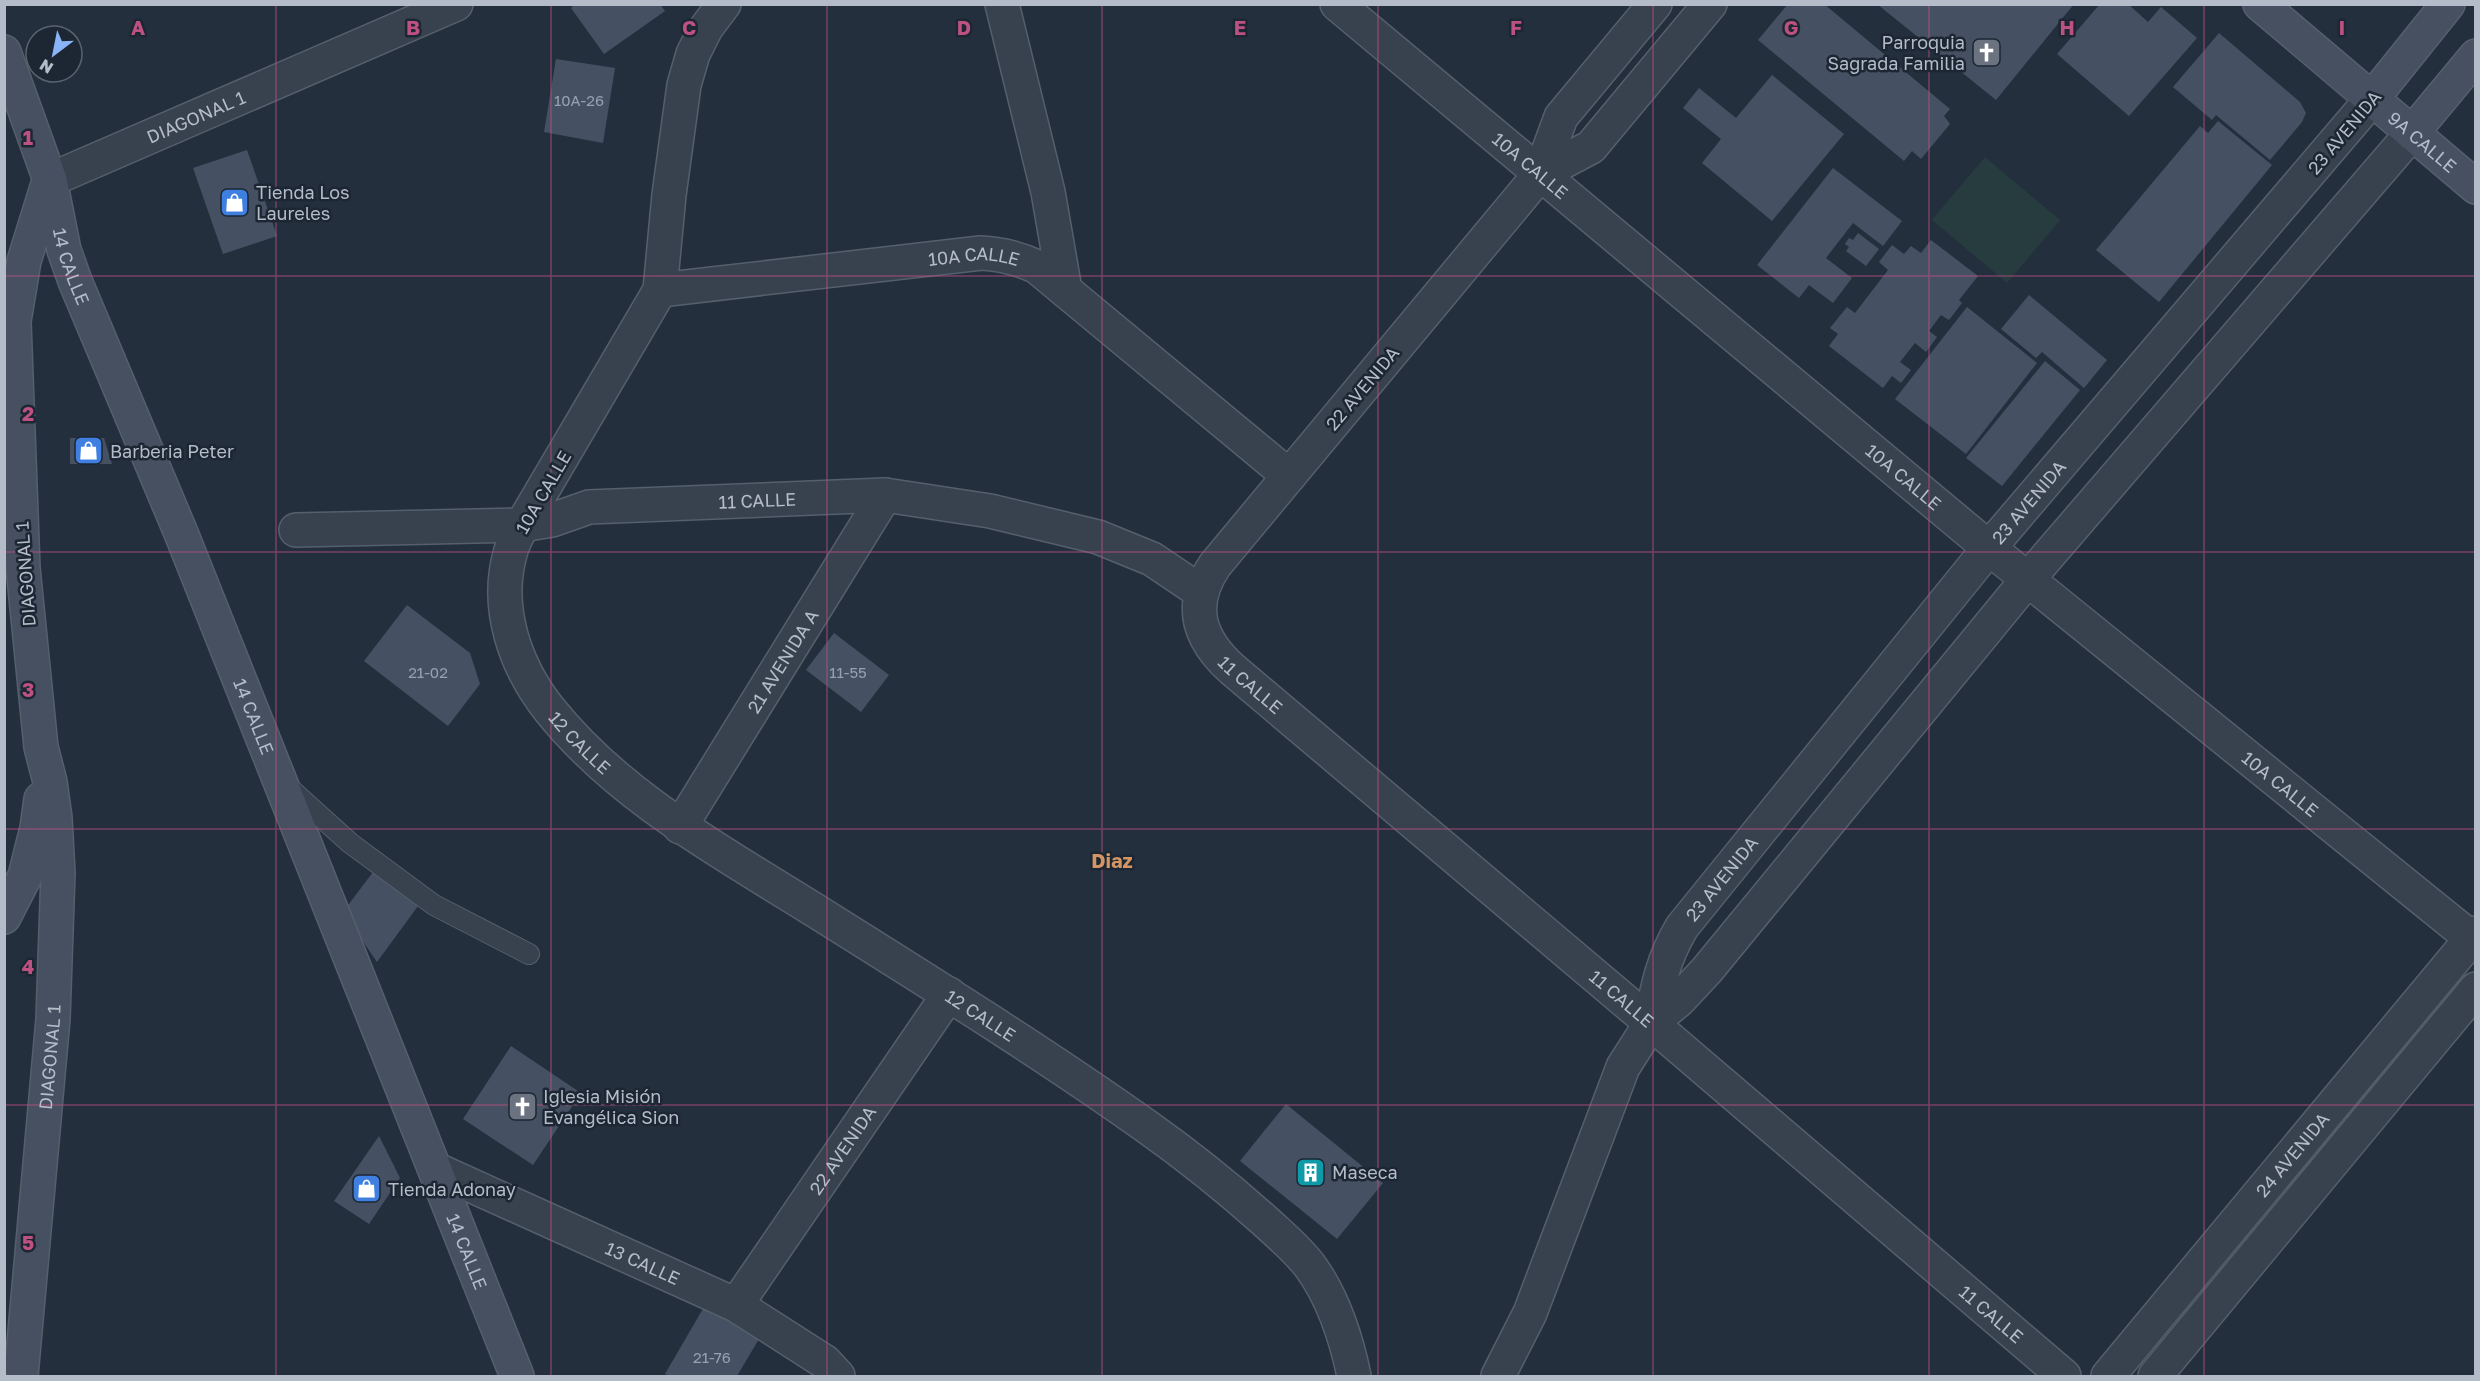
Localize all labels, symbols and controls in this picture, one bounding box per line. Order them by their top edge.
text: A [131,15,145,39]
text: B [406,15,420,39]
text: C [682,15,696,39]
text: D [957,15,971,39]
text: E [1234,15,1246,39]
text: F [1510,15,1522,39]
text: G [1784,15,1798,39]
text: H [2059,15,2075,39]
text: I [2339,15,2345,39]
north arrow [24,24,84,84]
place label: Parroquia Sagrada Familia [1827,31,1965,74]
church icon: Parroquia Sagrada Familia [1970,36,2002,68]
text: N [36,55,57,78]
street label: DIAGONAL 1 [143,86,249,148]
street label: 23 AVENIDA [2303,86,2385,178]
house number: 10A-26 [554,91,604,109]
street label: 9A CALLE [2384,106,2461,177]
text: 1 [23,125,33,149]
street label: 10A CALLE [1488,128,1573,203]
place label: Tienda Los Laureles [256,181,350,224]
shop icon: Tienda Los Laureles [219,186,251,218]
street label: 14 CALLE [49,226,95,308]
street label: 10A CALLE [927,242,1022,270]
street label: 22 AVENIDA [1321,342,1403,434]
text: 2 [22,401,34,425]
shop icon: Barberia Peter [73,435,105,467]
street label: 10A CALLE [1861,439,1946,515]
place label: Barberia Peter [110,440,234,462]
street label: 10A CALLE [511,447,575,537]
street label: 23 AVENIDA [1987,456,2070,548]
street label: 11 CALLE [718,488,796,513]
street label: DIAGONAL 1 [10,521,40,627]
street label: 21 AVENIDA A [742,605,823,717]
street label: 11 CALLE [1214,651,1287,718]
house number: 21-02 [408,663,448,681]
house number: 11-55 [829,663,867,681]
street label: 14 CALLE [229,675,279,757]
text: 3 [22,677,34,701]
street label: 12 CALLE [544,707,615,778]
street label: 10A CALLE [2238,746,2323,821]
street label: 23 AVENIDA [1680,832,1762,925]
district label: Diaz [1091,848,1133,872]
text: 4 [22,954,34,978]
street label: 11 CALLE [1585,965,1658,1032]
street label: 12 CALLE [942,985,1020,1046]
street label: DIAGONAL 1 [34,1004,64,1111]
place label: Iglesia Misión Evangélica Sion [543,1085,679,1128]
church icon: Iglesia Misión Evangélica Sion [506,1090,538,1122]
street label: 22 AVENIDA [804,1101,880,1198]
street label: 24 AVENIDA [2251,1108,2333,1201]
building icon: Maseca [1295,1156,1327,1188]
place label: Maseca [1332,1161,1398,1183]
shop icon: Tienda Adonay [351,1173,383,1205]
place label: Tienda Adonay [388,1178,516,1200]
street label: 14 CALLE [442,1210,492,1292]
text: 5 [22,1230,34,1254]
street label: 13 CALLE [602,1237,683,1289]
street label: 11 CALLE [1955,1280,2028,1347]
house number: 21-76 [693,1348,731,1366]

